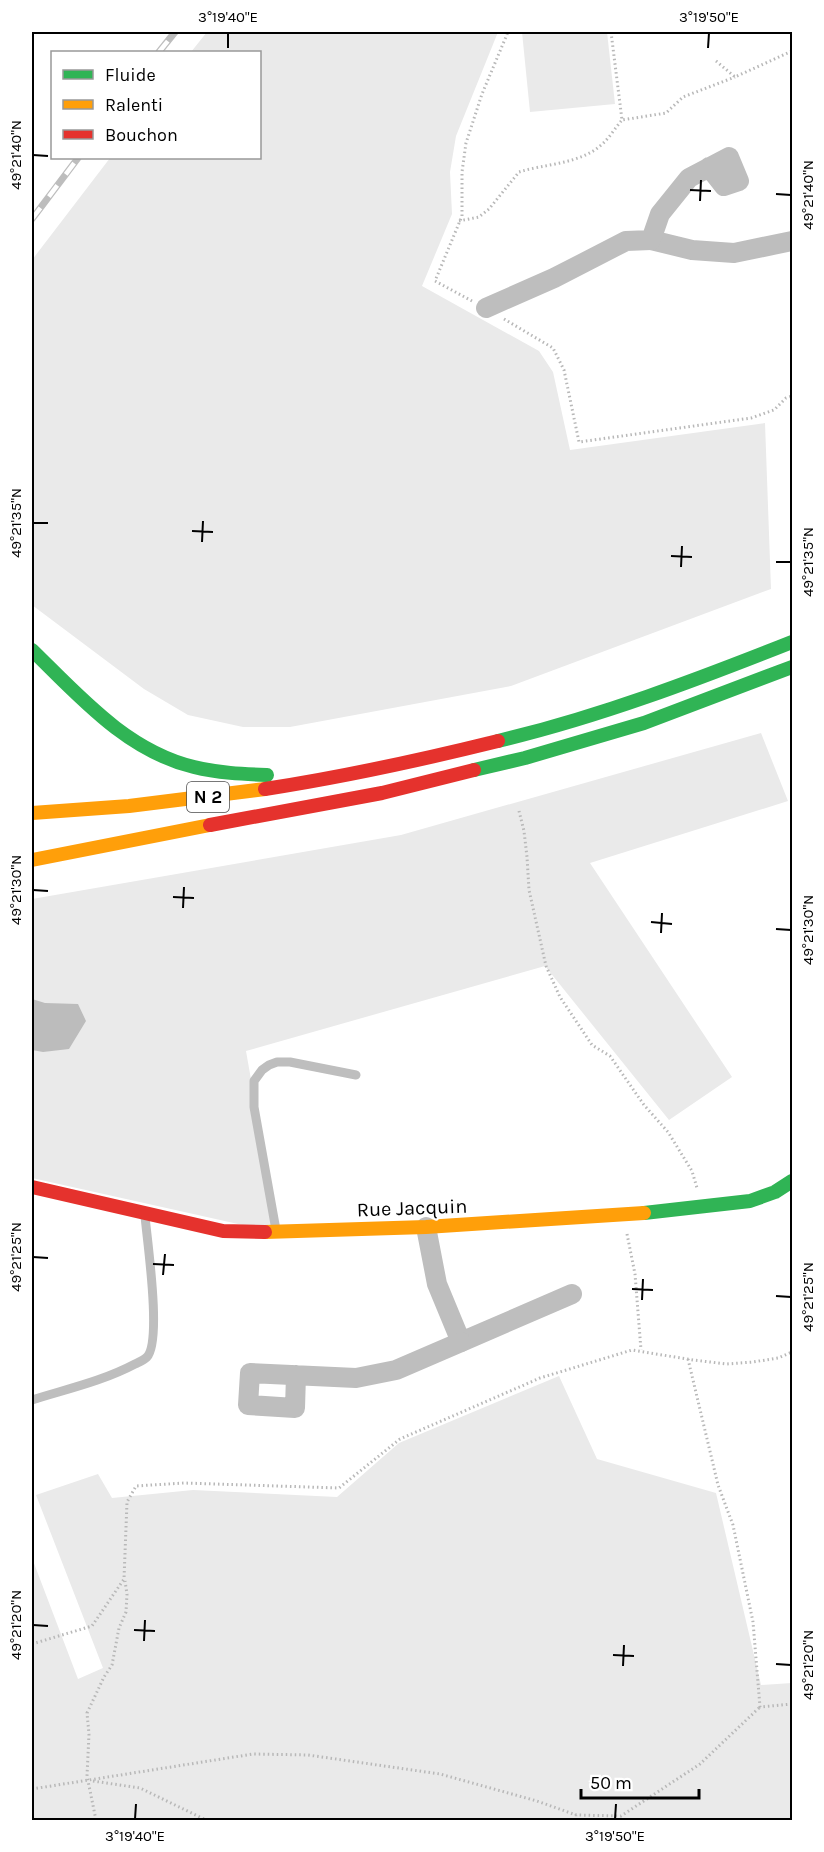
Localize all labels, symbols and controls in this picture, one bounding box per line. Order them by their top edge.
text: 3°19'40"E [198,8,258,26]
text: 3°19'50"E [679,8,739,26]
legend [51,51,261,159]
text: Fluide [105,64,156,86]
text: Ralenti [105,94,163,116]
text: 49°21'40"N [7,120,25,190]
text: Bouchon [105,124,178,146]
text: 49°21'40"N [799,160,817,230]
text: 49°21'35"N [7,488,25,558]
text: 49°21'35"N [799,527,817,597]
road number: N 2 [187,782,229,812]
text: 49°21'30"N [7,855,25,925]
text: 49°21'30"N [799,895,817,965]
street label: Rue Jacquin [356,1195,468,1221]
text: 49°21'25"N [7,1222,25,1292]
text: 49°21'25"N [799,1262,817,1332]
text: 49°21'20"N [7,1590,25,1660]
text: 49°21'20"N [799,1630,817,1700]
scale bar [581,1762,700,1800]
text: 50 m [590,1772,632,1794]
text: 3°19'40"E [105,1827,165,1845]
text: 3°19'50"E [585,1827,645,1845]

